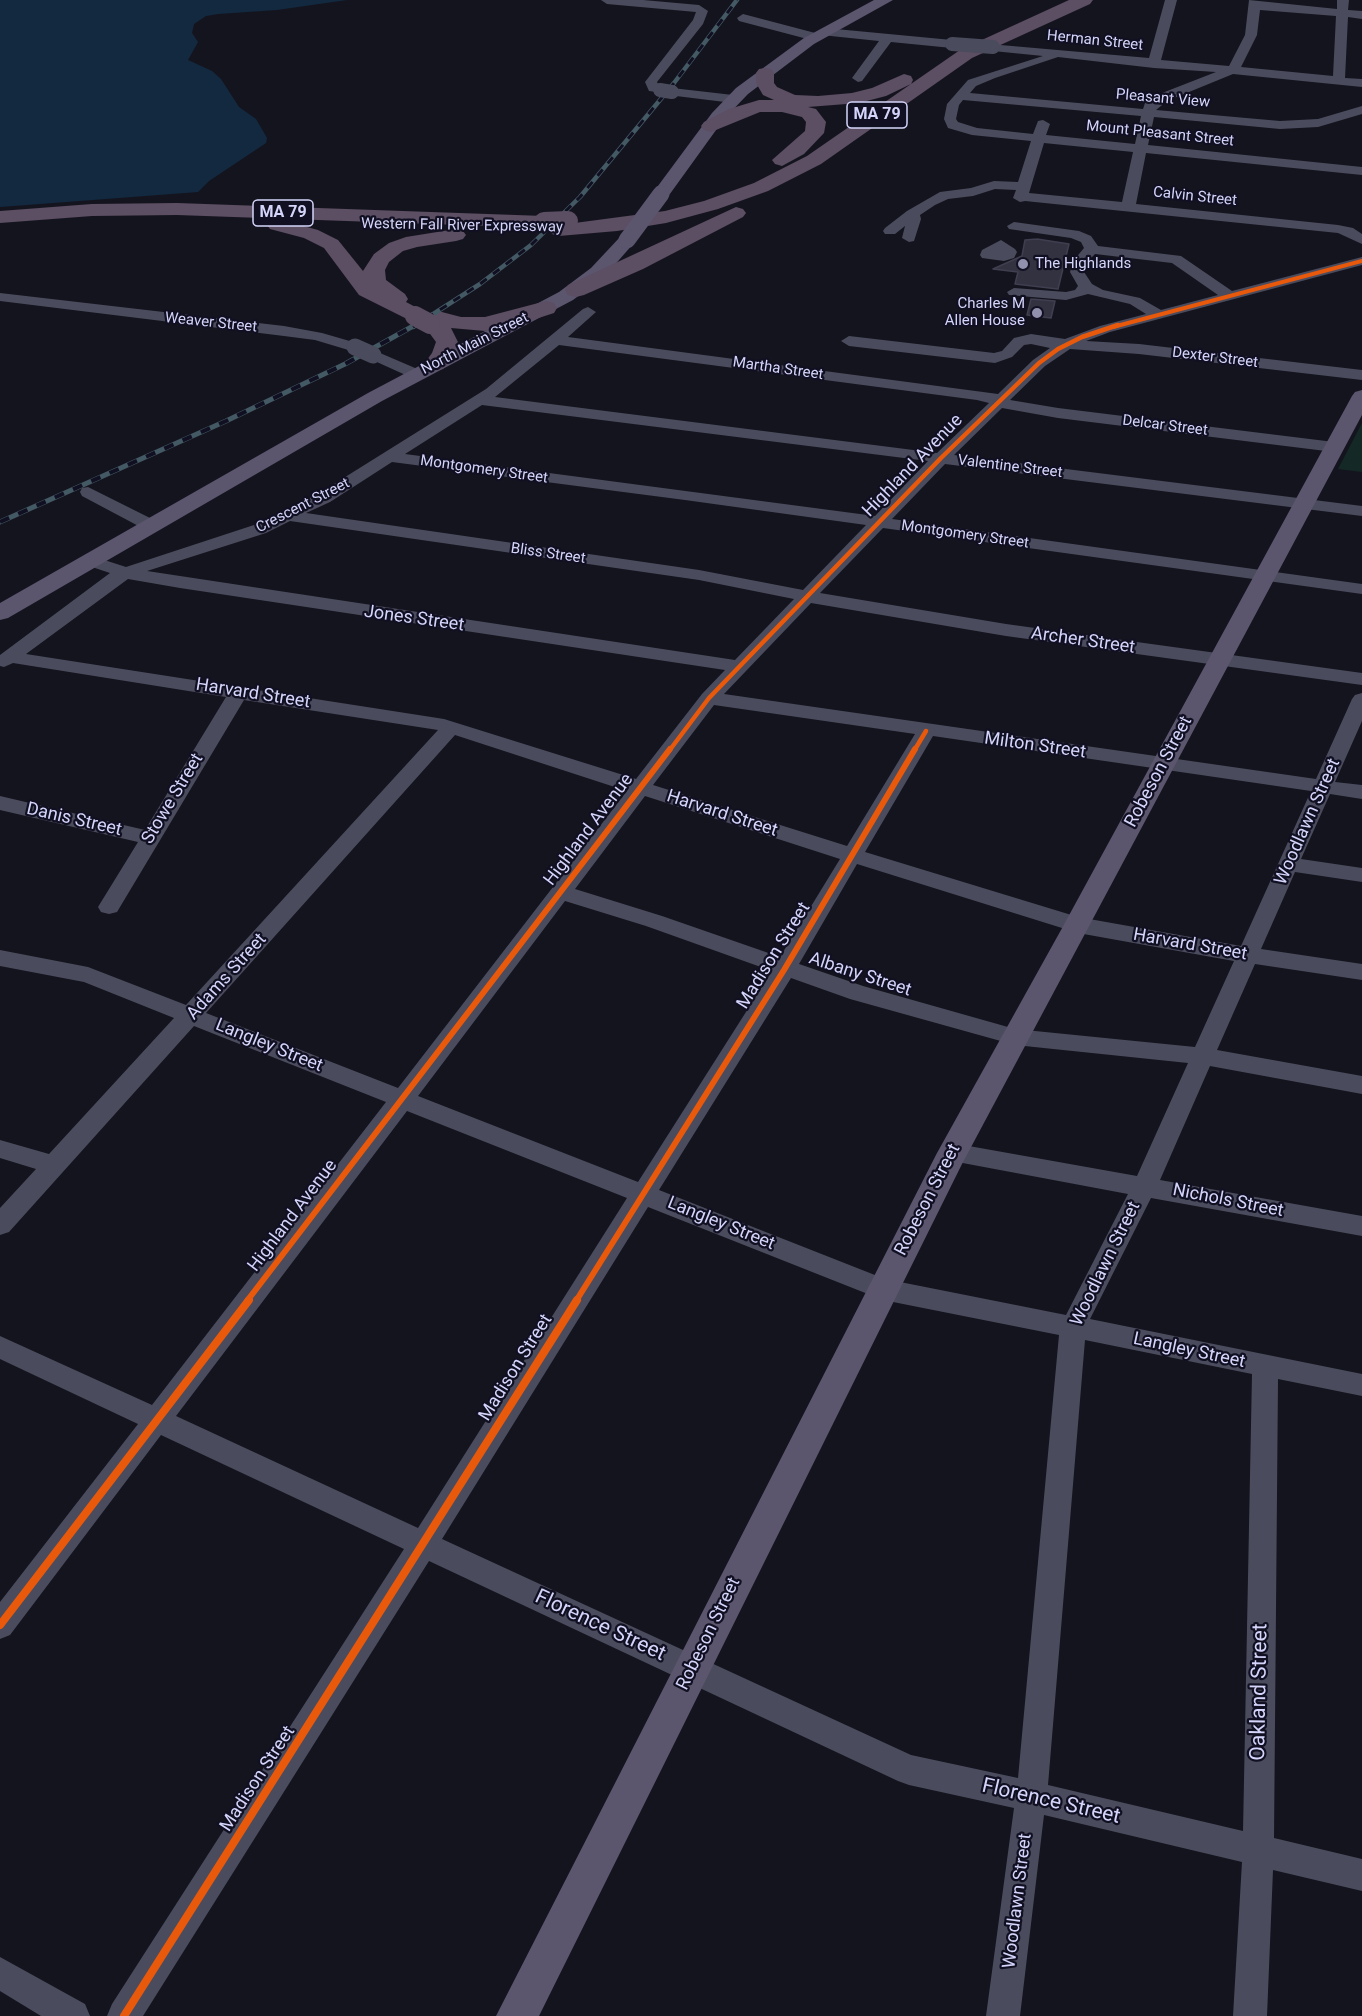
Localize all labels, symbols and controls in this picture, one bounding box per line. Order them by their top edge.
street label: Herman Street [1046,27,1144,55]
street label: Pleasant View [1115,86,1211,112]
road number: MA 79 [847,102,907,128]
street label: Mount Pleasant Street [1085,117,1235,151]
street label: Calvin Street [1152,184,1238,210]
road number: MA 79 [253,200,313,226]
street label: Western Fall River Expressway [361,215,563,237]
place label: The Highlands [1035,255,1131,273]
marker: The Highlands [1016,257,1030,271]
place label: Charles M Allen House [945,295,1025,330]
marker: Charles M Allen House [1030,306,1044,320]
street label: Weaver Street [164,309,258,337]
street label: North Main Street [418,309,532,379]
street label: Dexter Street [1171,344,1259,372]
street label: Martha Street [732,354,824,384]
street label: Highland Avenue [858,410,968,522]
street label: Delcar Street [1121,412,1209,440]
street label: Montgomery Street [419,452,549,488]
street label: Valentine Street [957,452,1063,482]
street label: Crescent Street [253,475,353,537]
street label: Montgomery Street [900,517,1030,553]
street label: Bliss Street [509,540,587,568]
street label: Jones Street [363,601,465,637]
street label: Archer Street [1030,623,1136,659]
street label: Harvard Street [194,674,312,714]
street label: Robeson Street [1121,713,1197,831]
street label: Milton Street [983,728,1087,764]
street label: Stowe Street [138,750,208,848]
street label: Woodlawn Street [1270,756,1346,888]
street label: Highland Avenue [540,770,638,890]
street label: Harvard Street [664,786,780,842]
street label: Danis Street [24,799,124,841]
street label: Madison Street [733,899,815,1013]
street label: Harvard Street [1131,924,1249,966]
street label: Adams Street [183,929,271,1025]
street label: Albany Street [806,948,914,1002]
street label: Langley Street [212,1015,326,1077]
street label: Robeson Street [891,1141,965,1259]
street label: Highland Avenue [244,1156,342,1276]
street label: Nichols Street [1171,1180,1285,1222]
street label: Langley Street [664,1193,778,1255]
street label: Woodlawn Street [1066,1198,1146,1330]
street label: Madison Street [475,1311,557,1425]
street label: Langley Street [1131,1329,1247,1373]
street label: Robeson Street [672,1574,746,1694]
street label: Florence Street [531,1585,669,1667]
street label: Oakland Street [1246,1623,1274,1761]
street label: Madison Street [216,1722,300,1836]
street label: Florence Street [979,1774,1123,1830]
street label: Woodlawn Street [999,1832,1037,1970]

